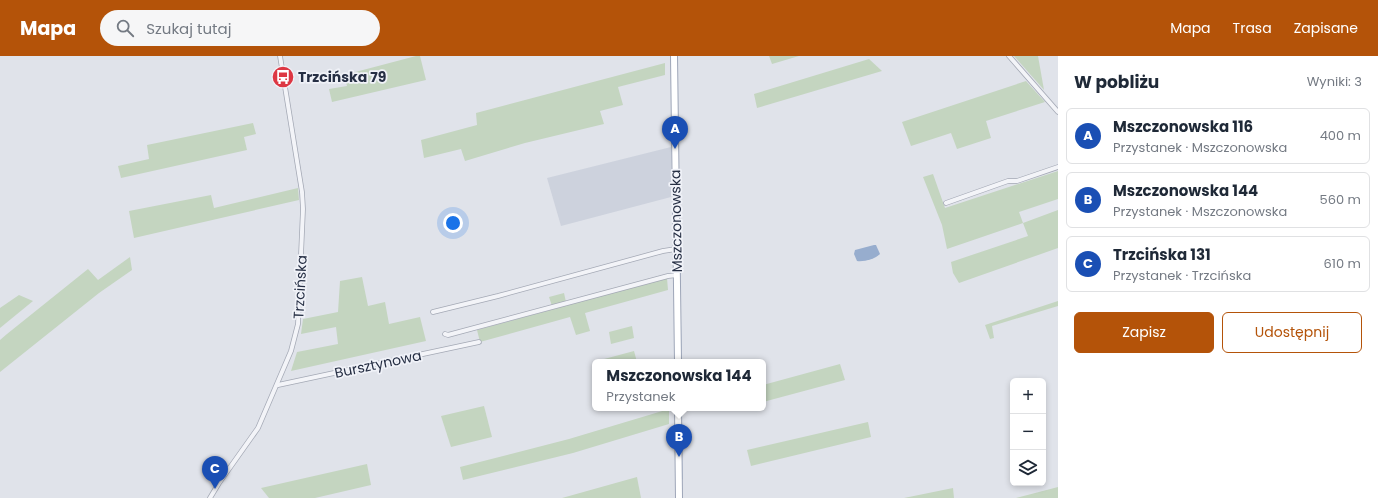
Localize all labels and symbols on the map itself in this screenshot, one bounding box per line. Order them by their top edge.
bus stop icon: Trzcińska 79 [270,64,296,90]
place label: Trzcińska 79 [298,67,386,87]
pin: A [662,116,688,149]
street label: Mszczonowska [665,169,687,273]
your location [443,213,463,233]
street label: Trzcińska [288,254,312,320]
street label: Bursztynowa [333,345,423,383]
pin: B [666,424,692,457]
pin: C [202,456,228,489]

